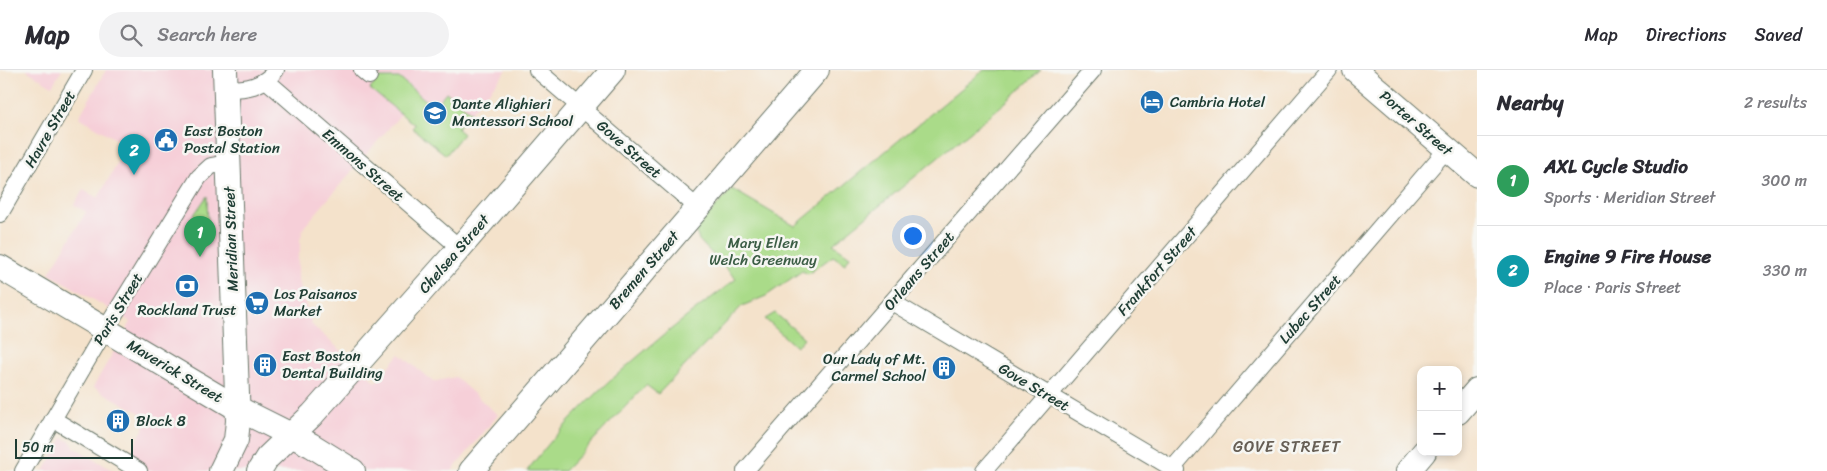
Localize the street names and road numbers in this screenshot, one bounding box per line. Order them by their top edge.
street label: Porter Street [1373,84,1459,163]
street label: Havre Street [17,85,83,173]
street label: Gove Street [591,113,668,185]
street label: Emmons Street [316,122,410,209]
street label: Meridian Street [216,185,246,292]
street label: Chelsea Street [412,208,497,300]
street label: Frankfort Street [1110,220,1204,322]
street label: Bremen Street [602,224,686,315]
street label: Orleans Street [877,225,961,317]
street label: Paris Street [86,267,150,350]
street label: Lubec Street [1272,268,1348,350]
street label: Maverick Street [122,332,228,410]
street label: Gove Street [993,355,1075,419]

